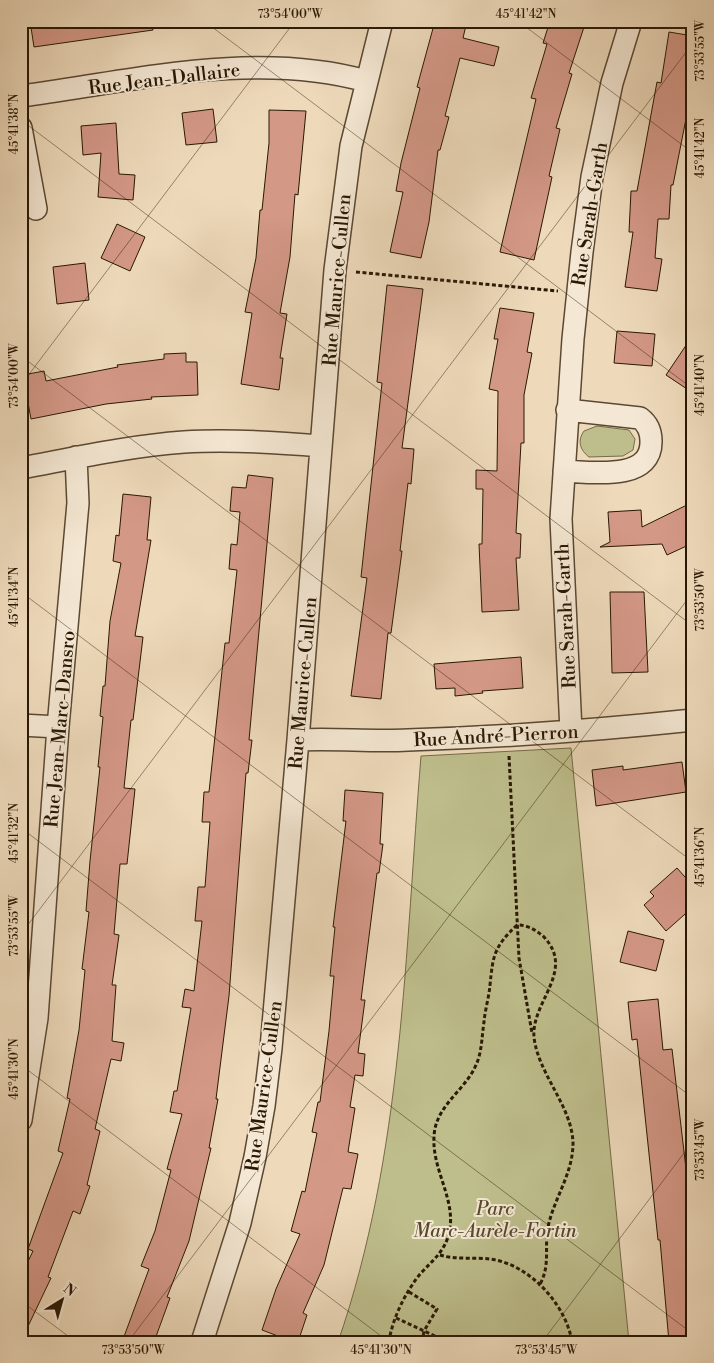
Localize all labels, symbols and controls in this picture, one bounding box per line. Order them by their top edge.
text: 73°54'00"W [257,7,324,22]
text: 45°41'42"N [496,7,556,22]
text: 73°53'55"W [693,19,708,82]
street label: Rue Jean-Dallaire [87,58,241,100]
text: 45°41'38"N [7,94,22,154]
text: 45°41'42"N [693,118,708,178]
street label: Rue Sarah-Garth [567,140,613,288]
street label: Rue Maurice-Cullen [318,193,356,367]
text: 73°54'00"W [7,342,22,409]
text: 45°41'40"N [693,354,708,416]
street label: Rue Sarah-Garth [550,543,582,689]
text: 45°41'34"N [7,567,22,627]
text: 73°53'50"W [693,567,708,632]
street label: Rue Maurice-Cullen [284,596,322,770]
street label: Rue Jean-Marc-Dansro [39,630,81,829]
street label: Rue André-Pierron [413,720,579,752]
text: 45°41'32"N [7,803,22,863]
text: 45°41'36"N [693,827,708,887]
text: 73°53'55"W [7,894,22,957]
street label: Rue Maurice-Cullen [240,999,288,1173]
text: 45°41'30"N [7,1038,22,1100]
text: 73°53'45"W [693,1118,708,1181]
park label: Parc Marc-Aurèle-Fortin [413,1197,577,1243]
north arrow [38,1276,88,1326]
text: N [59,1280,79,1301]
text: 73°53'50"W [101,1343,166,1358]
text: 45°41'30"N [350,1343,412,1358]
text: 73°53'45"W [515,1343,578,1358]

